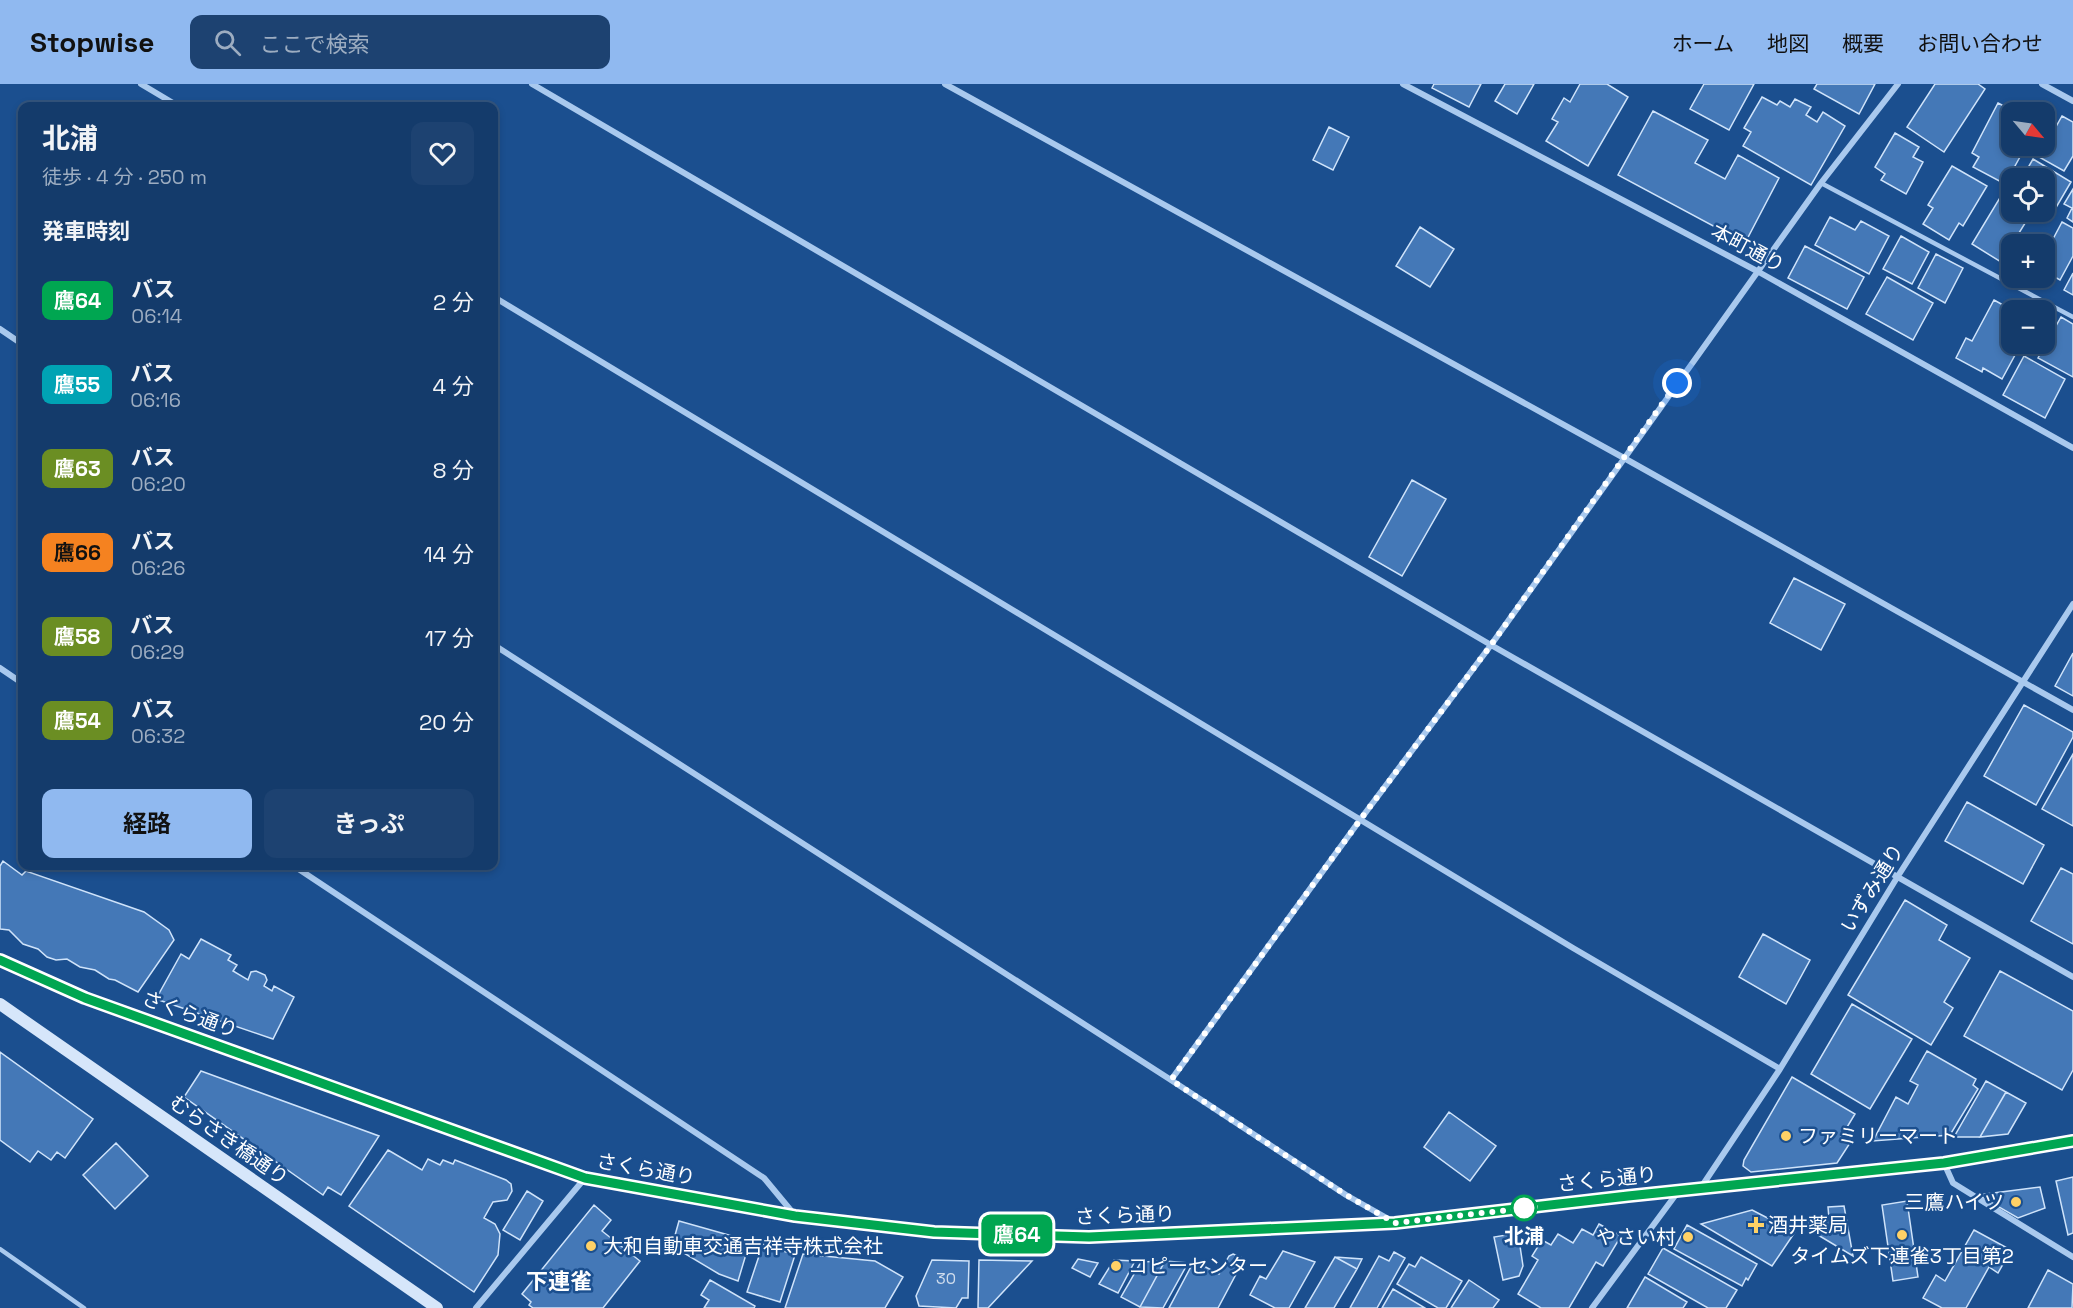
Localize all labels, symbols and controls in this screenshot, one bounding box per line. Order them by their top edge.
search box [190,15,610,69]
text: Stopwise [30,24,154,60]
icon: search [211,26,244,59]
text: ここで検索 [259,30,369,58]
text: ホーム [1672,30,1734,57]
text: 地図 [1767,30,1809,57]
text: 概要 [1842,30,1884,57]
text: お問い合わせ [1917,30,2043,57]
north arrow [2001,102,2055,156]
map controls [2001,102,2055,354]
text: 北浦 [42,120,98,156]
button: heart [411,122,474,185]
text: 徒歩 · 4 分 · 250 m [42,164,207,190]
button: locate [2001,168,2055,222]
text: 発車時刻 [42,217,130,245]
street label: 本町通り [1707,218,1789,278]
button: + [2001,234,2055,288]
text: バス [131,275,175,303]
text: 鷹64 [54,287,101,314]
text: 2 分 [433,288,474,316]
button: − [2001,300,2055,354]
text: 06:14 [131,303,182,329]
text: バス [130,359,174,387]
your location [1662,368,1692,398]
text: 鷹55 [54,371,100,398]
text: 4 分 [433,372,474,400]
text: 06:16 [130,387,181,413]
text: バス [131,443,175,471]
text: 鷹63 [54,455,101,482]
text: 8 分 [433,456,474,484]
text: 06:20 [131,471,186,497]
text: バス [131,527,175,555]
text: 鷹66 [54,539,101,566]
text: 14 分 [423,540,474,568]
text: 06:26 [131,555,185,581]
text: バス [130,611,174,639]
text: 鷹58 [54,623,100,650]
text: 17 分 [425,624,474,652]
text: 06:29 [130,639,185,665]
text: バス [131,695,175,723]
text: 鷹54 [54,707,101,734]
text: 20 分 [419,708,474,736]
text: 06:32 [131,723,185,749]
button: 経路 [42,789,252,858]
button: きっぷ [264,789,474,858]
street label: いずみ通り [1834,839,1910,937]
street label: さくら通り [139,985,241,1043]
street label: むらさき橋通り [164,1089,294,1191]
place label: ファミリーマート [1798,1123,1958,1149]
marker: ファミリーマート [1779,1129,1793,1143]
street label: さくら通り [595,1148,697,1190]
street label: さくら通り [1556,1161,1658,1197]
place label: 三鷹ハイツ [1904,1189,2004,1215]
marker: 北浦 [1511,1195,1537,1221]
marker: 三鷹ハイツ [2009,1195,2023,1209]
street label: さくら通り [1075,1200,1175,1230]
place label: 酒井薬局 [1768,1212,1848,1238]
line badge: 鷹64 [982,1214,1052,1254]
marker: 酒井薬局 [1749,1218,1763,1232]
text: 鷹64 [993,1221,1041,1248]
place label: 北浦 [1504,1223,1544,1249]
place label: やさい村 [1596,1224,1676,1250]
marker: タイムズ下連雀3丁目第2 [1895,1228,1909,1242]
marker: やさい村 [1681,1230,1695,1244]
place label: 大和自動車交通吉祥寺株式会社 [603,1233,883,1259]
marker: 大和自動車交通吉祥寺株式会社 [584,1239,598,1253]
place label: タイムズ下連雀3丁目第2 [1790,1243,2014,1269]
place label: コピーセンター [1128,1253,1268,1279]
marker: コピーセンター [1109,1259,1123,1273]
district label: 下連雀 [526,1267,592,1295]
house number: 30 [936,1268,956,1289]

